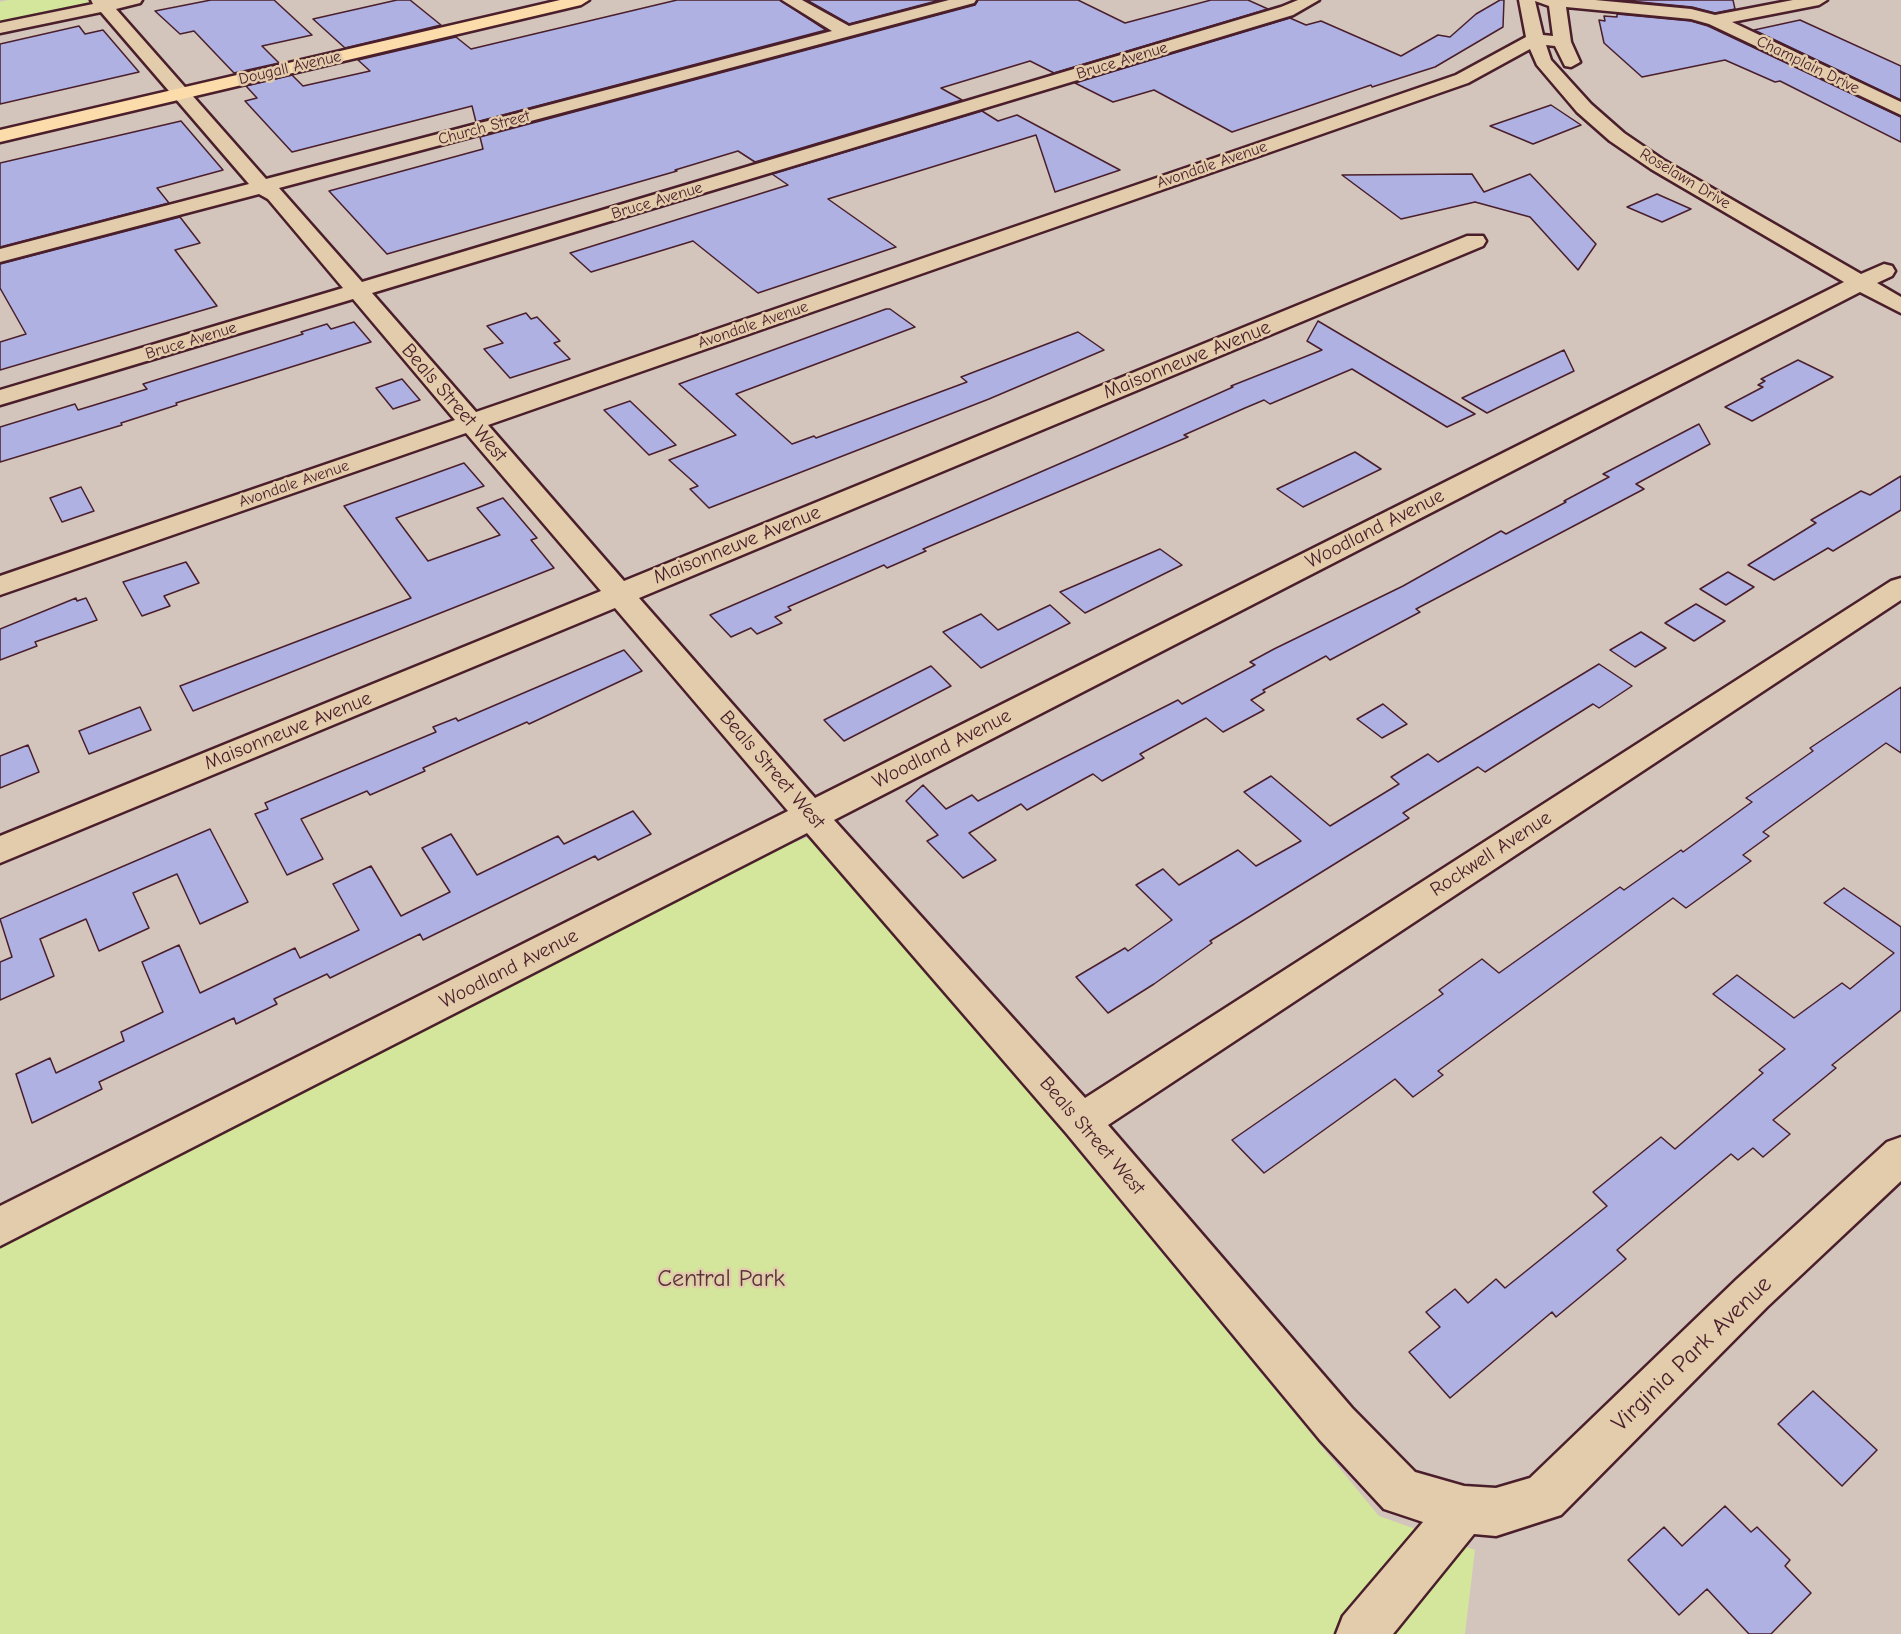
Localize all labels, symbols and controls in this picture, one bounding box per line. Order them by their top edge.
street label: Champlain Drive [1753,32,1863,98]
street label: Bruce Avenue [1074,38,1170,84]
street label: Dougall Avenue [237,47,343,89]
street label: Church Street [436,107,532,149]
street label: Avondale Avenue [1154,137,1270,193]
street label: Roselawn Drive [1636,144,1734,214]
street label: Bruce Avenue [609,178,705,224]
street label: Avondale Avenue [695,297,811,353]
street label: Maisonneuve Avenue [1100,315,1274,405]
street label: Bruce Avenue [143,318,239,364]
street label: Beals Street West [396,339,512,467]
street label: Avondale Avenue [236,456,352,512]
street label: Woodland Avenue [1302,484,1448,574]
street label: Maisonneuve Avenue [650,500,824,590]
street label: Maisonneuve Avenue [201,686,375,776]
street label: Woodland Avenue [869,704,1015,794]
street label: Beals Street West [714,706,830,834]
street label: Rockwell Avenue [1426,806,1556,902]
street label: Woodland Avenue [436,924,582,1014]
street label: Beals Street West [1034,1072,1150,1200]
park label: Central Park [657,1265,785,1293]
street label: Virginia Park Avenue [1606,1270,1778,1438]

